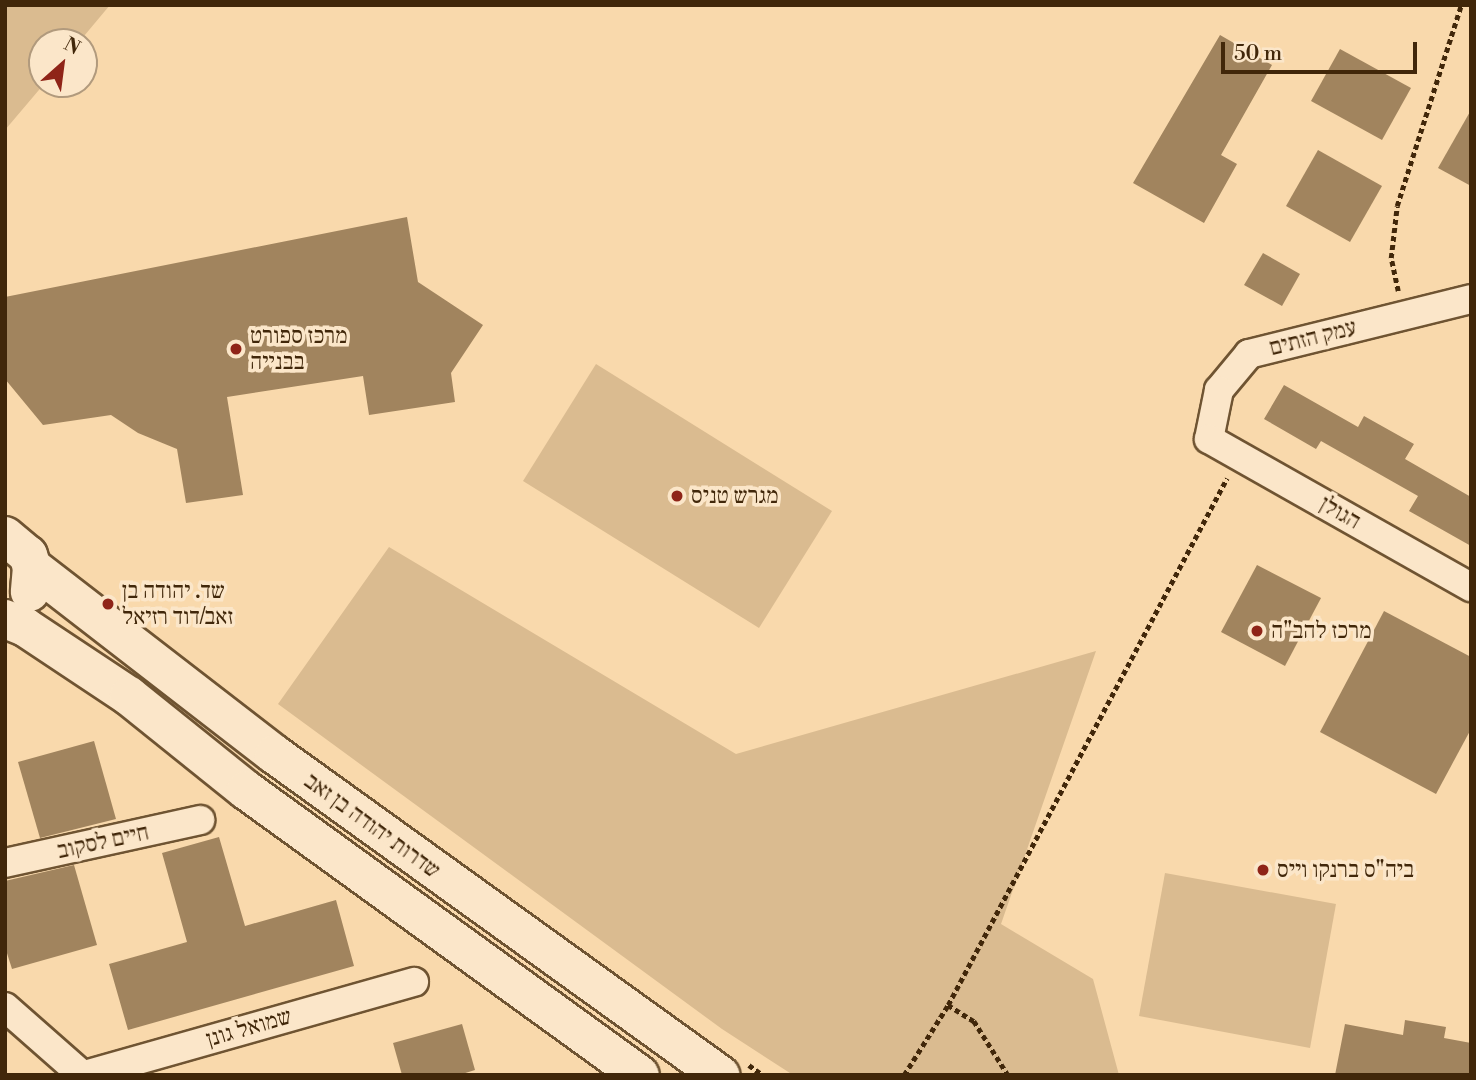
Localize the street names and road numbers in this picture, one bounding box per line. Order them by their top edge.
street label: עמק הזתים [1266,314,1360,362]
street label: הגולן [1315,490,1365,536]
street label: שדרות יהודה בן זאב [299,767,445,885]
street label: חיים לסקוב [55,819,151,865]
street label: שמואל גונן [203,1003,295,1053]

